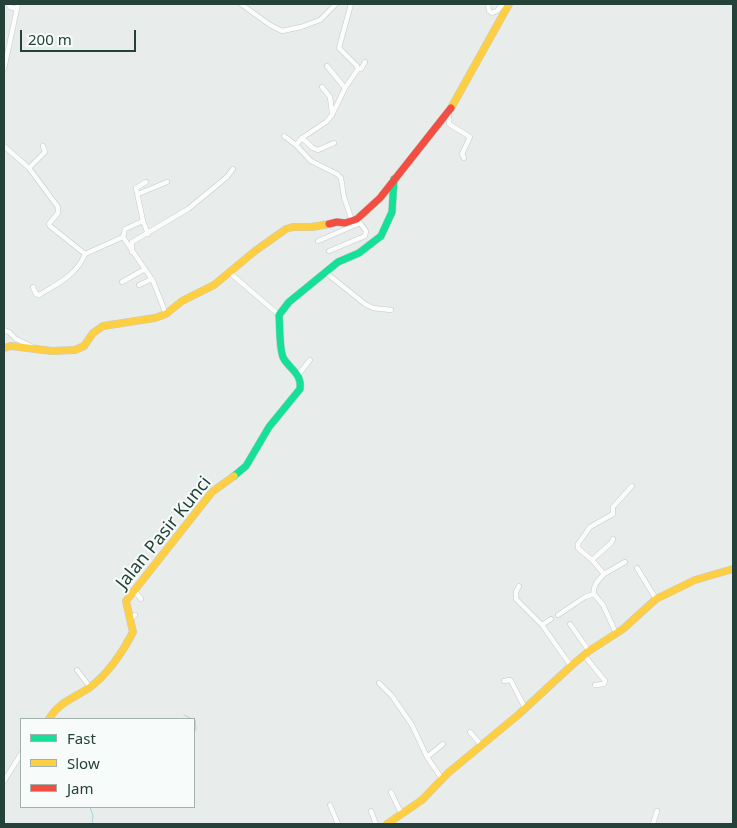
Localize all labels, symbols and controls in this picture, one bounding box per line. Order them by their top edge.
scale bar [22,20,139,52]
text: 200 m [28,29,72,49]
street label: Jalan Pasir Kunci [112,472,216,594]
legend [20,718,195,808]
text: Fast [67,728,96,748]
text: Slow [67,753,100,773]
text: Jam [67,778,94,798]

